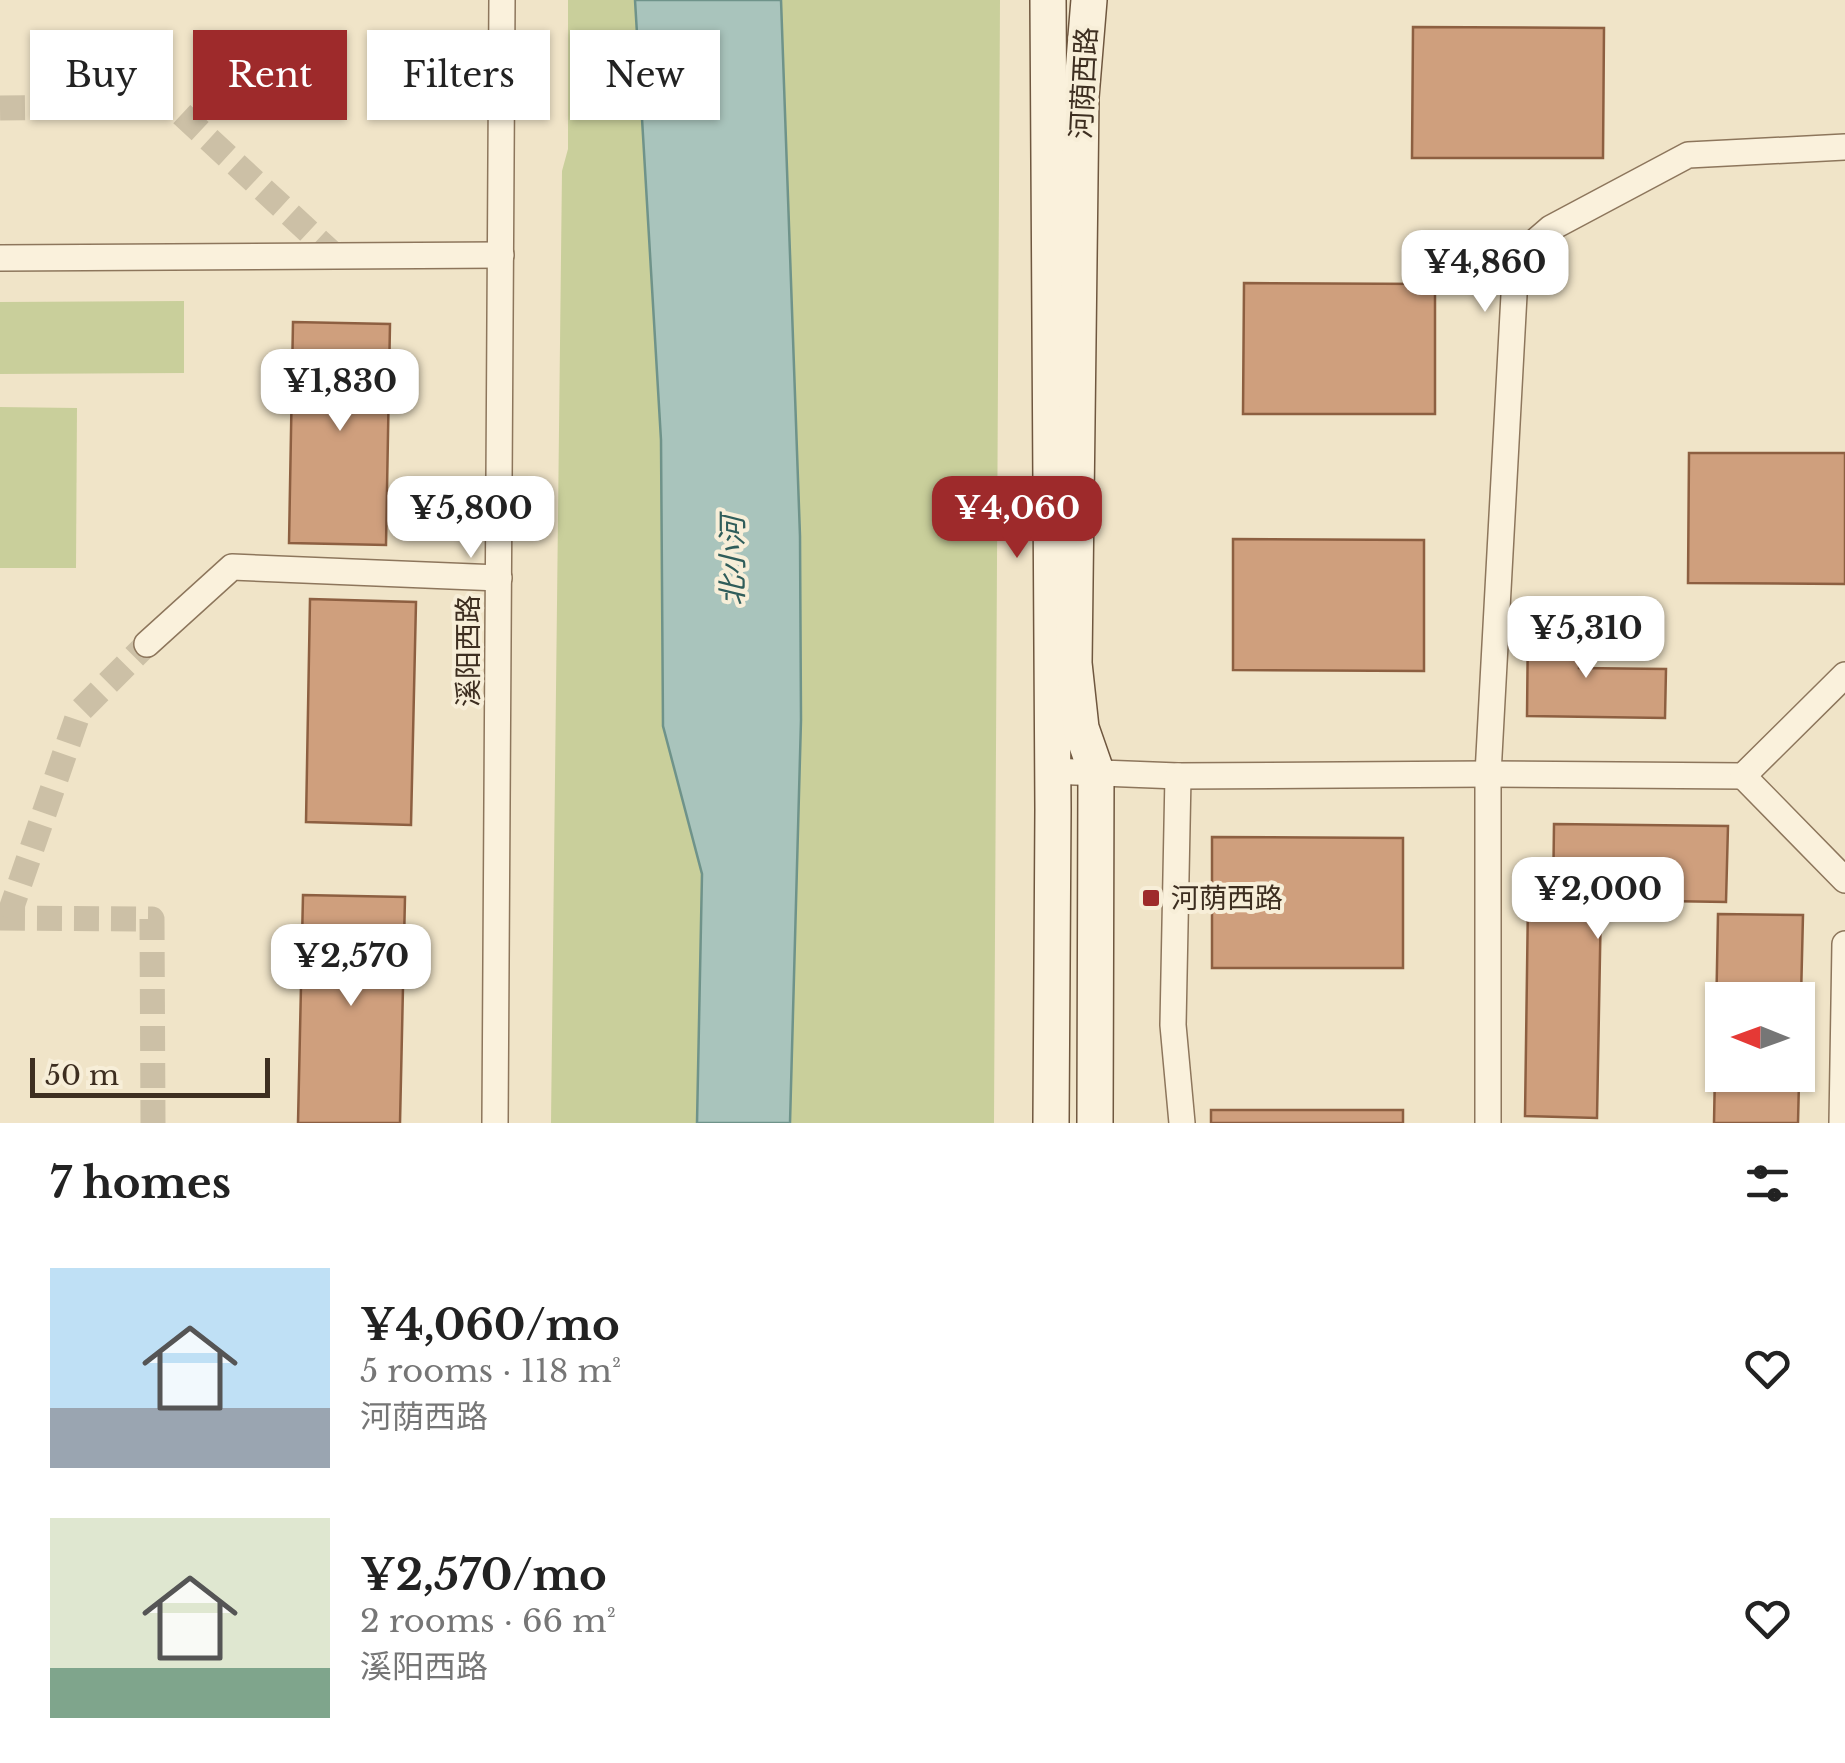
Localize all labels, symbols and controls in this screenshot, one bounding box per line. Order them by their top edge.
street label: 河荫西路 [1064,26,1104,140]
chip: Buy [30,30,173,120]
chip: Rent [193,30,347,120]
chip: Filters [367,30,550,120]
chip: New [570,30,720,120]
pin: ¥4,860 [1404,230,1566,315]
text: ¥4,860 [1424,242,1546,282]
pin: ¥1,830 [259,349,421,434]
text: ¥1,830 [283,361,397,401]
pin: ¥5,800 [390,476,552,561]
pin: ¥4,060 [936,476,1098,561]
text: ¥5,800 [409,488,533,528]
text: ¥4,060 [954,488,1080,528]
water label: 北小河 [714,511,751,606]
street label: 溪阳西路 [451,595,486,707]
pin: ¥5,310 [1505,596,1667,681]
text: ¥5,310 [1529,608,1643,648]
pin: ¥2,000 [1517,857,1679,942]
text: ¥2,000 [1534,869,1662,909]
place label: 河荫西路 [1171,881,1283,916]
marker: 河荫西路 [1140,887,1162,909]
pin: ¥2,570 [270,924,432,1009]
text: ¥2,570 [293,936,409,976]
north arrow [1705,982,1815,1092]
map controls [1705,982,1815,1092]
scale bar [30,1053,270,1098]
text: 50 m [45,1058,119,1093]
icon: filters [1740,1156,1795,1211]
text: 7 homes [50,1157,231,1209]
text: ¥4,060/mo [360,1299,620,1351]
icon: home [130,1308,250,1428]
icon: heart [1740,1341,1795,1396]
text: 5 rooms · 118 m² [360,1351,621,1391]
text: 河荫西路 [360,1397,488,1437]
text: ¥2,570/mo [360,1549,607,1601]
icon: home [130,1558,250,1678]
icon: heart [1740,1591,1795,1646]
text: 2 rooms · 66 m² [360,1601,616,1641]
text: 溪阳西路 [360,1647,488,1687]

